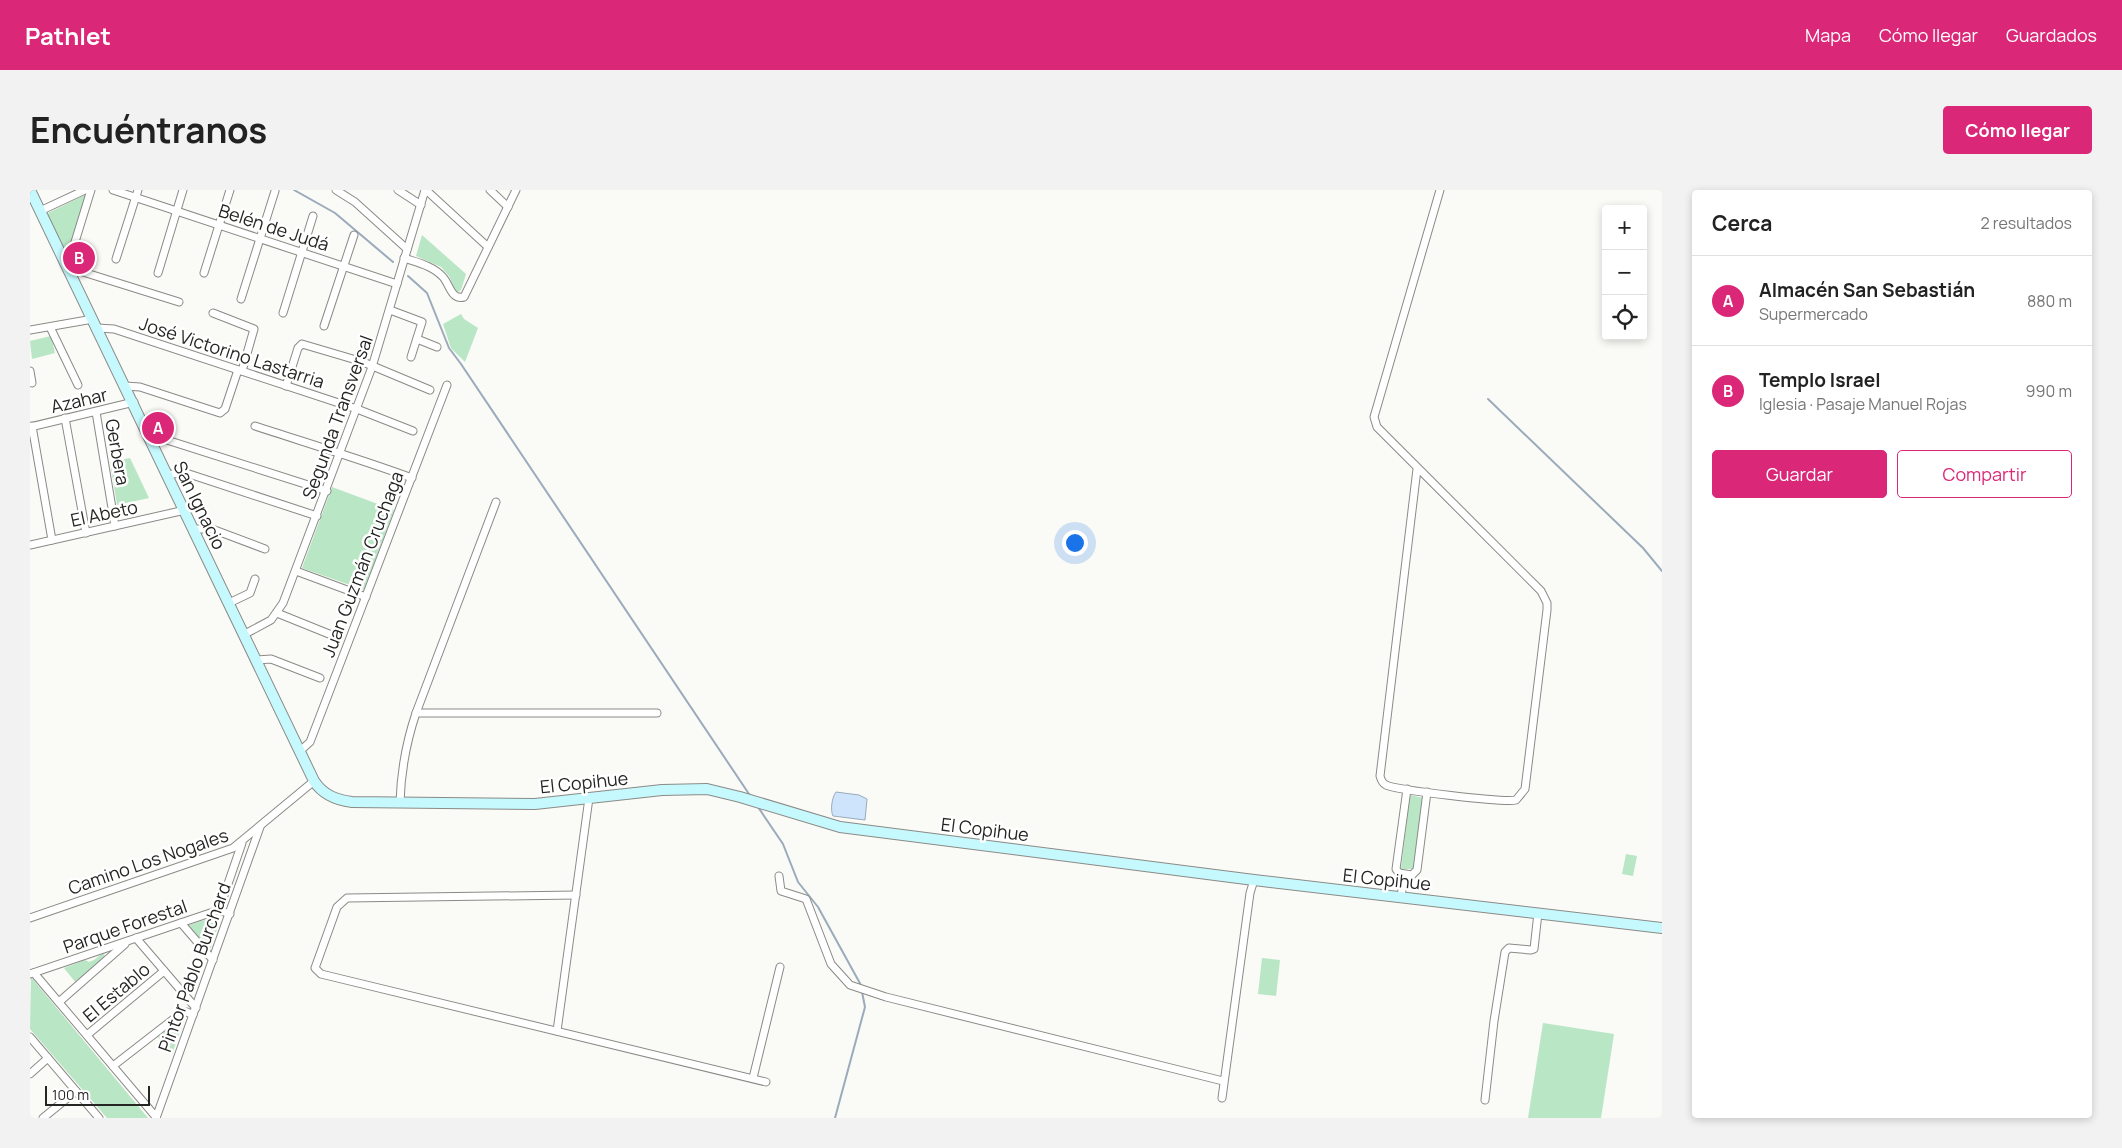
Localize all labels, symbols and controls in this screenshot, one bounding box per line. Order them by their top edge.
text: Pathlet [25,19,111,52]
text: Mapa [1805,23,1851,47]
text: Cómo llegar [1879,23,1978,47]
text: Guardados [2006,23,2097,47]
text: Encuéntranos [30,106,267,154]
button: Cómo llegar [1943,106,2092,154]
street label: Belén de Judá [216,198,332,256]
map controls [1602,205,1647,340]
button: + [1602,205,1647,250]
text: Cerca [1712,209,1772,237]
text: 2 resultados [1981,212,2072,234]
pin: B [63,239,95,277]
button: − [1602,250,1647,295]
text: Almacén San Sebastián [1759,277,1975,303]
text: A [1723,290,1733,312]
text: 880 m [2027,290,2072,312]
button: locate [1602,295,1647,340]
text: Supermercado [1759,303,1868,325]
street label: José Victorino Lastarria [136,311,328,393]
street label: Segunda Transversal [296,332,378,502]
text: Templo Israel [1759,367,1881,393]
text: B [1723,380,1733,402]
text: 990 m [2026,380,2072,402]
street label: Azahar [48,382,110,418]
text: Iglesia · Pasaje Manuel Rojas [1759,393,1967,415]
pin: A [142,409,174,447]
street label: Gerbera [100,417,136,487]
button: Guardar [1712,450,1887,498]
button: Compartir [1897,450,2072,498]
street label: San Ignacio [168,457,232,553]
street label: Juan Guzmán Cruchaga [315,468,409,660]
street label: El Abeto [68,494,140,532]
your location [1062,530,1088,556]
street label: El Copihue [539,765,629,799]
street label: El Copihue [940,812,1030,846]
street label: Camino Los Nogales [65,822,231,900]
street label: El Copihue [1342,862,1432,896]
street label: Pintor Pablo Burchard [152,879,236,1055]
street label: Parque Forestal [60,894,190,958]
street label: El Establo [77,957,155,1027]
scale bar [45,1083,150,1106]
text: 100 m [52,1085,89,1104]

